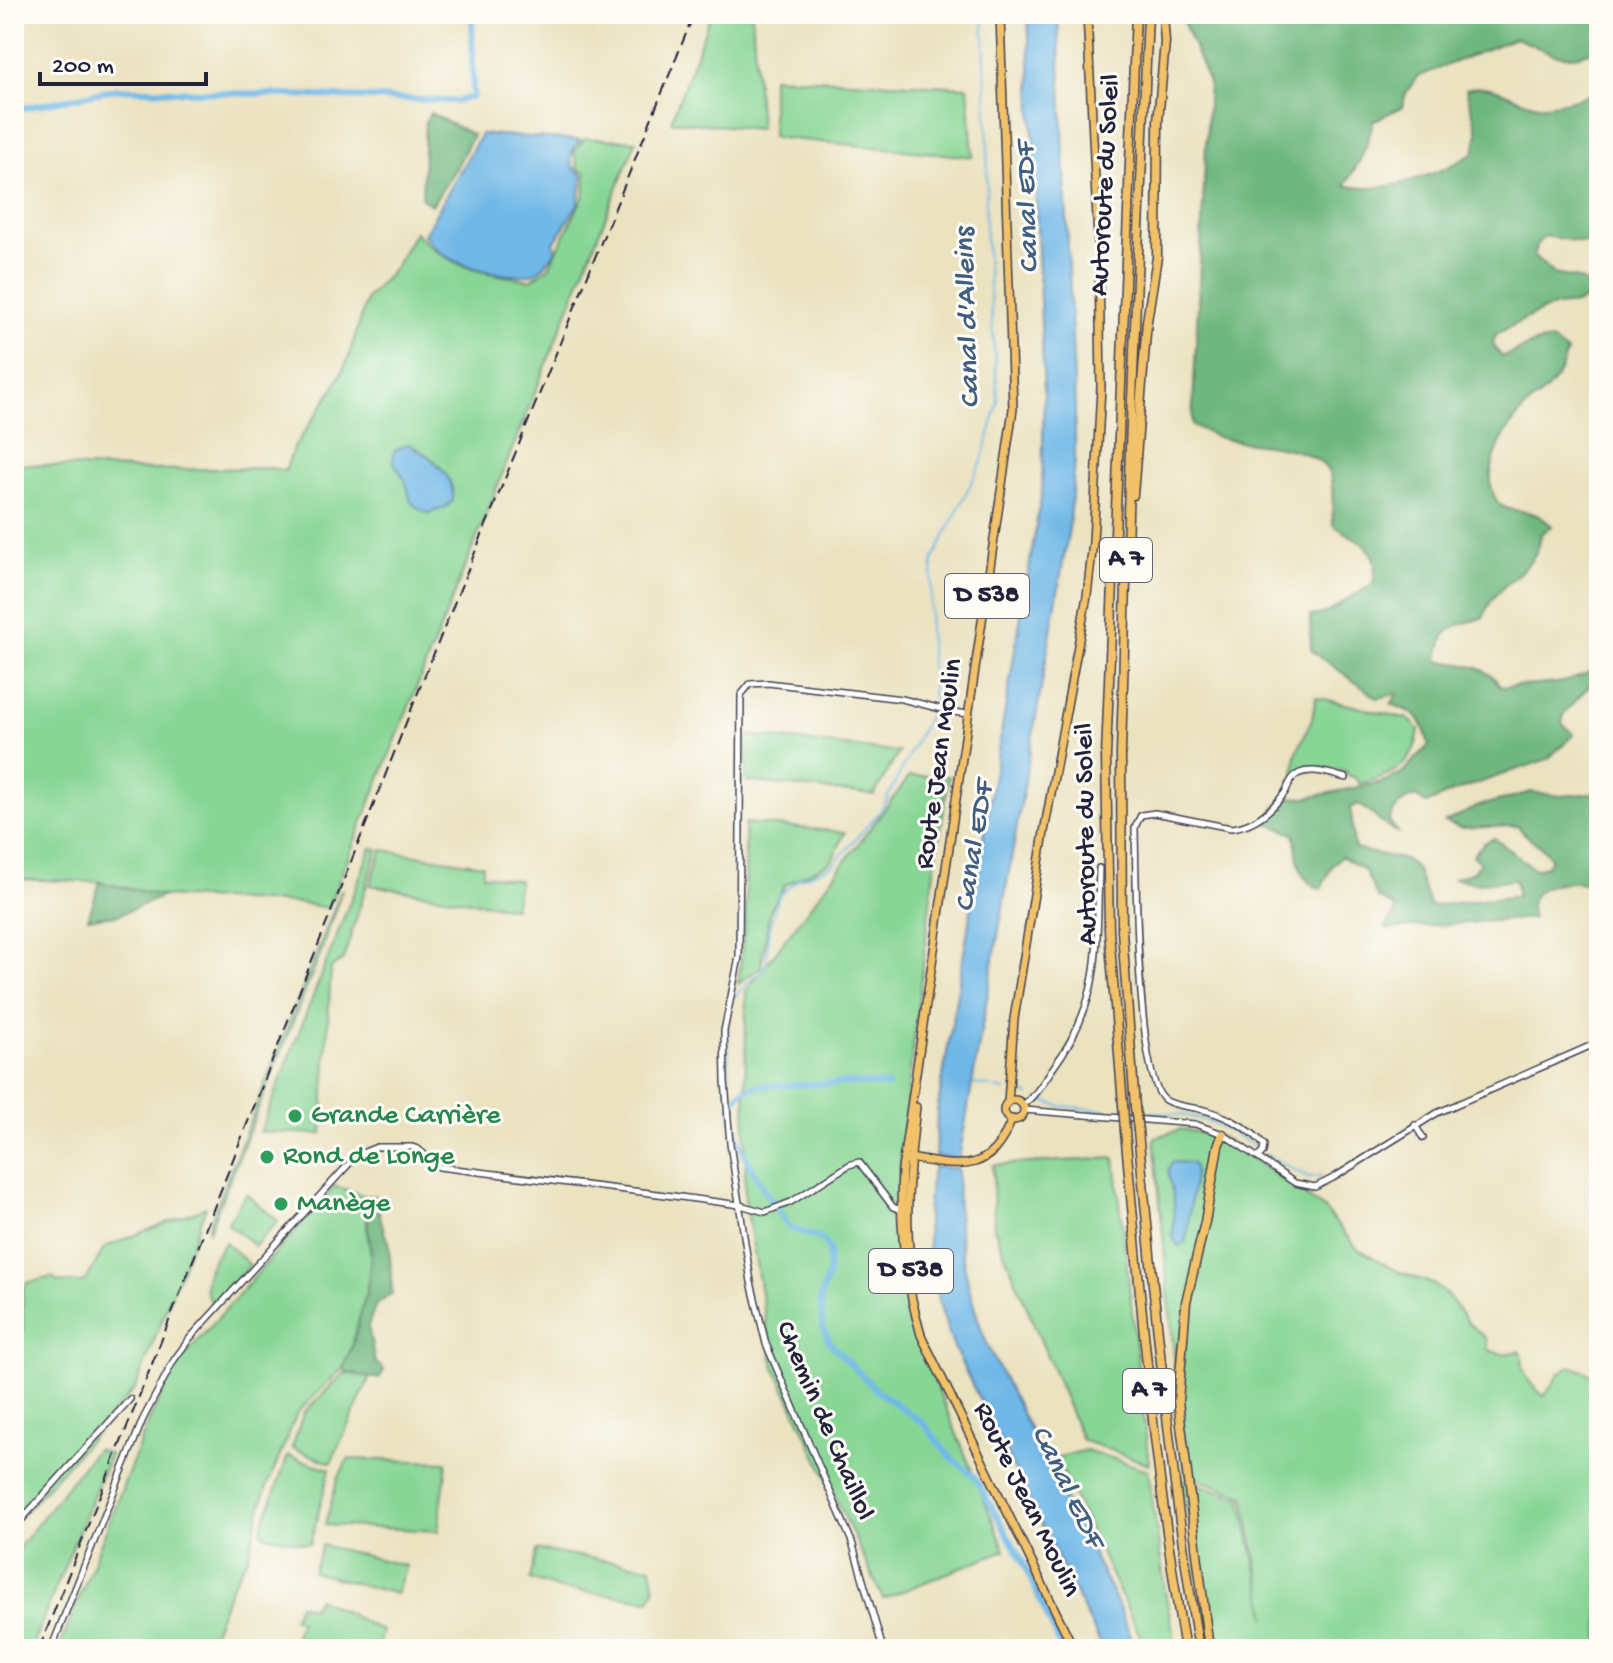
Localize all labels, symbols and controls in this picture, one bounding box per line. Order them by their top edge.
scale bar [40,36,206,86]
text: 200 m [52,53,114,82]
street label: Autoroute du Soleil [1084,73,1128,297]
water label: Canal EDF [1009,136,1049,274]
water label: Canal d'Alleins [948,224,990,409]
road number: A 7 [1100,538,1152,582]
road number: D 538 [945,574,1029,618]
street label: Route Jean Moulin [909,656,971,871]
street label: Autoroute du Soleil [1069,723,1105,945]
water label: Canal EDF [948,774,1004,915]
place label: Grande Carrière [311,1100,501,1133]
marker: Grande Carrière [286,1107,304,1125]
place label: Rond de Longe [283,1141,455,1174]
marker: Rond de Longe [258,1148,276,1166]
place label: Manège [297,1188,391,1221]
marker: Manège [272,1195,290,1213]
road number: D 538 [869,1249,953,1293]
street label: Chemin de Chaillol [767,1317,881,1525]
road number: A 7 [1123,1369,1175,1413]
street label: Route Jean Moulin [965,1397,1088,1603]
water label: Canal EDF [1022,1420,1113,1559]

